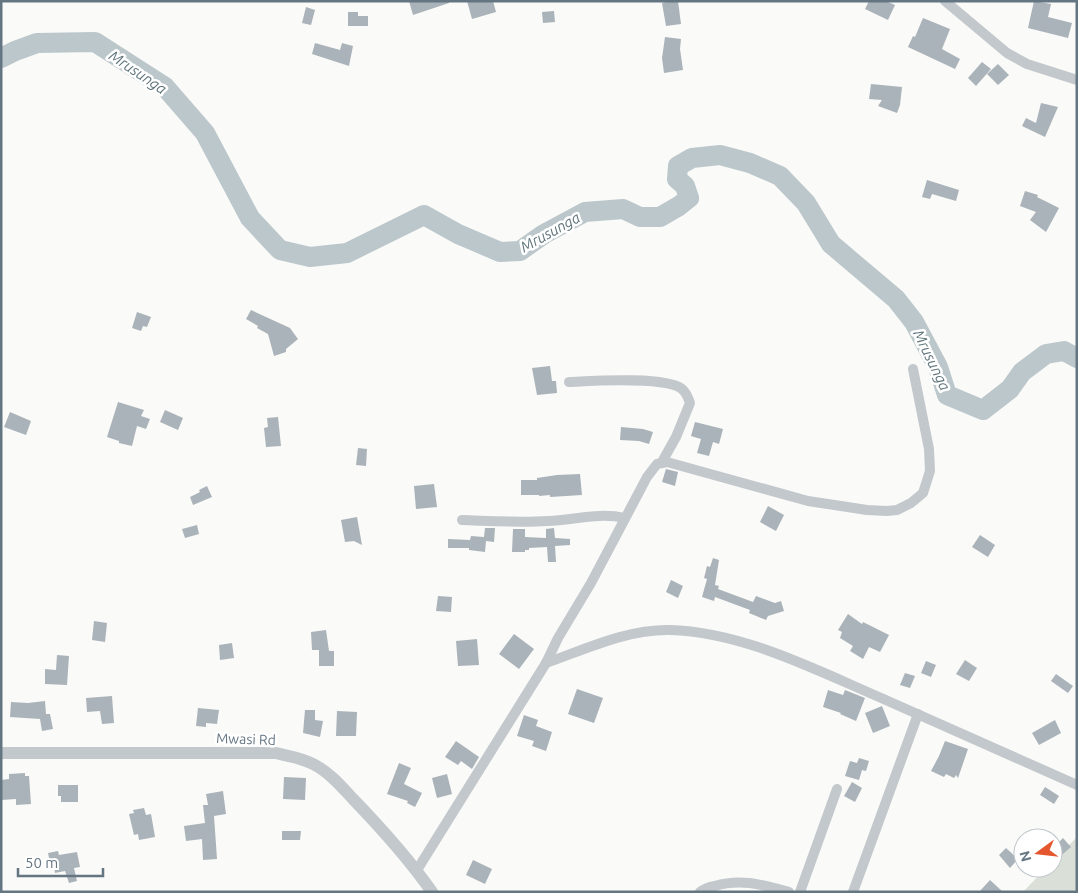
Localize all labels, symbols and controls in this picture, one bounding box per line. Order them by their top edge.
water label: Mrusunga [106,47,170,97]
water label: Mrusunga [517,209,583,255]
water label: Mrusunga [910,327,954,393]
street label: Mwasi Rd [216,730,276,748]
north arrow [1013,828,1063,878]
scale bar [18,846,102,878]
text: N [1016,849,1035,863]
text: 50 m [25,854,58,871]

